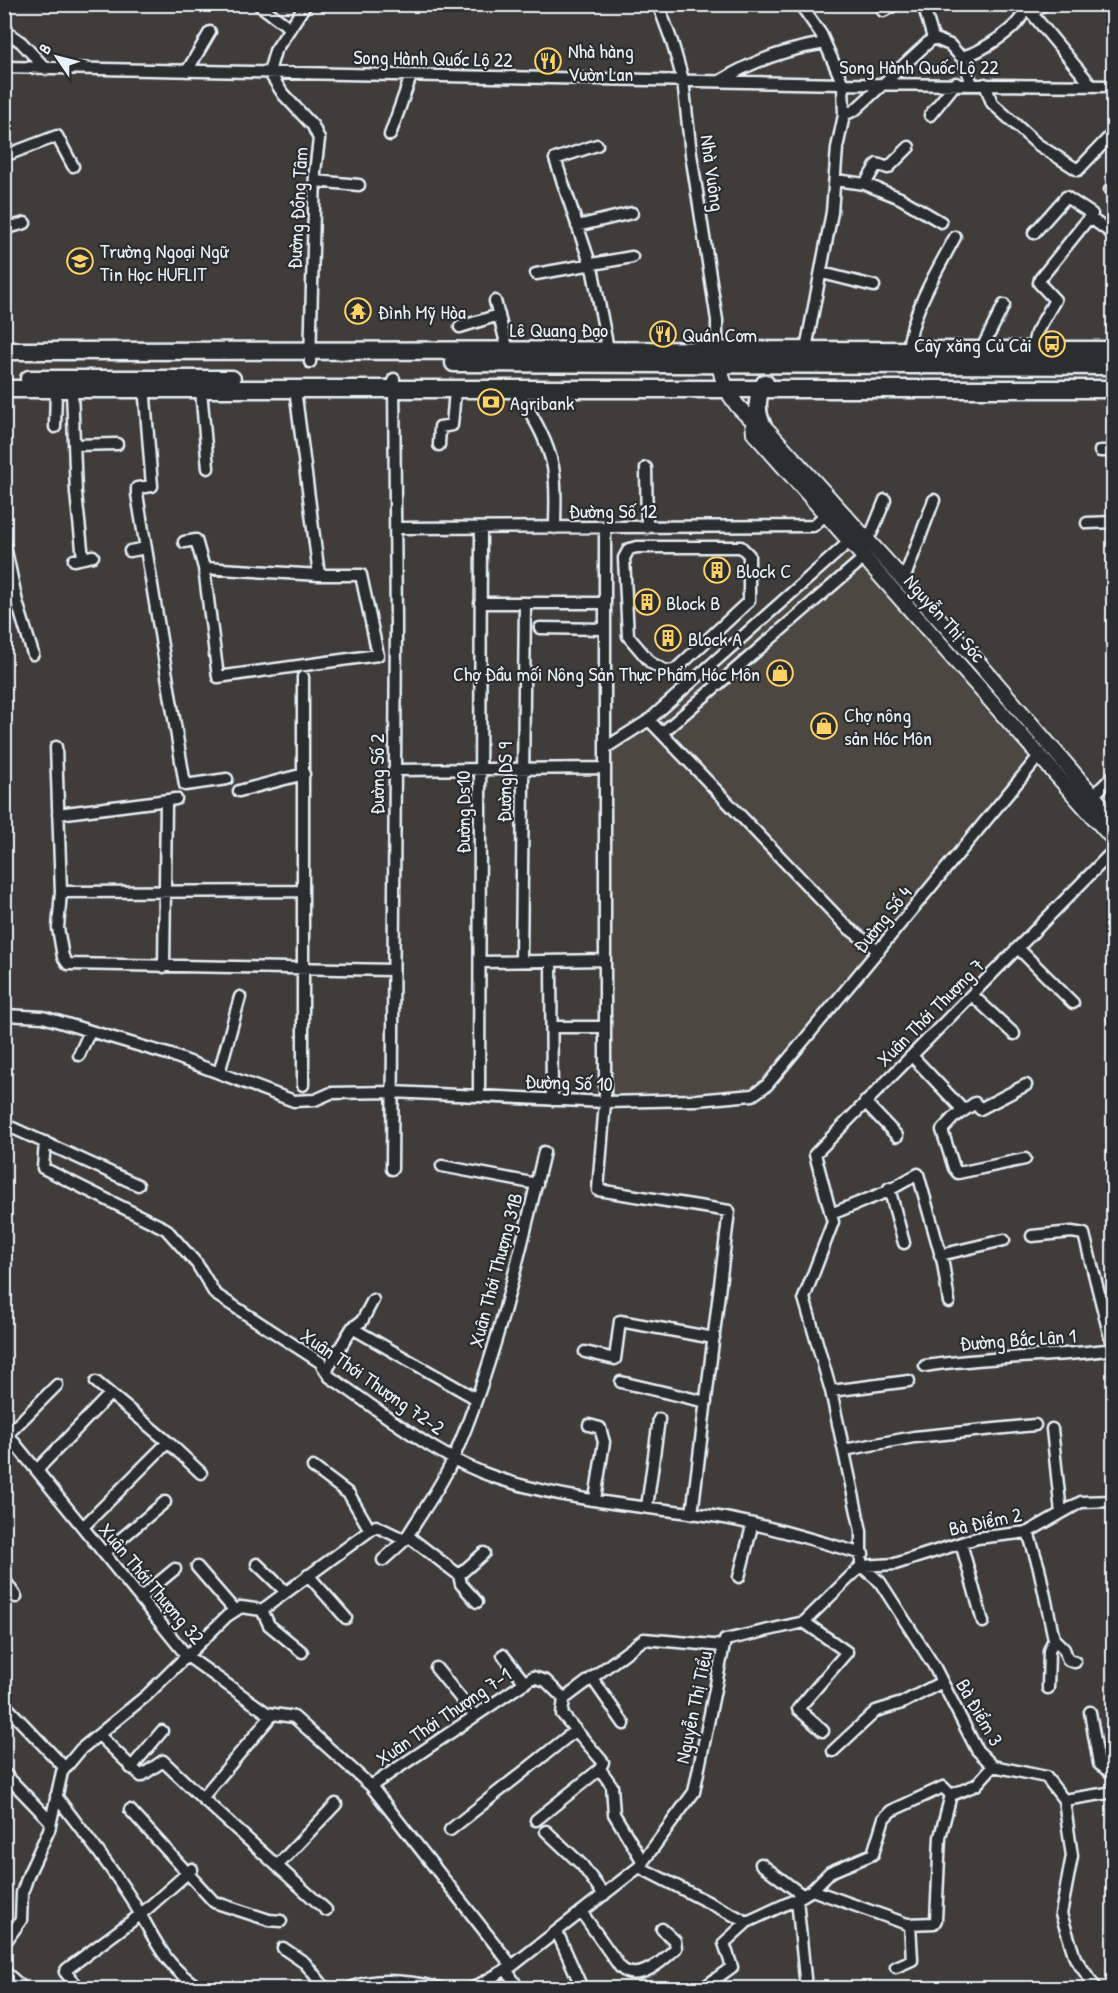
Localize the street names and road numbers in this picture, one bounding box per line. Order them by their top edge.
street label: Song Hành Quốc Lộ 22 [353,43,514,73]
street label: Song Hành Quốc Lộ 22 [839,53,999,80]
street label: Nhà Vuông [694,133,732,213]
street label: Đường Đồng Tâm [280,146,314,270]
street label: Lê Quang Đạo [510,316,608,343]
street label: Đường Số 12 [569,497,658,524]
street label: Nguyễn Thị Sóc [898,568,992,668]
street label: Đường Số 2 [363,733,390,814]
street label: Đường DS 9 [490,742,518,822]
street label: Đường Ds10 [449,770,476,854]
street label: Đường Số 4 [847,880,917,958]
street label: Xuân Thới Thượng 7 [870,952,990,1072]
street label: Đường Số 10 [525,1067,613,1097]
street label: Xuân Thới Thượng 31B [461,1190,529,1350]
street label: Xuân Thới Thượng 72-2 [296,1321,451,1441]
street label: Đường Bắc Lân 1 [959,1321,1077,1357]
street label: Bà Điểm 2 [946,1500,1024,1542]
street label: Xuân Thới Thượng 32 [93,1516,211,1650]
street label: Nguyễn Thị Tiểu [668,1648,718,1766]
street label: Xuân Thới Thượng 7-1 [370,1661,516,1771]
street label: Bà Điểm 3 [950,1674,1010,1750]

